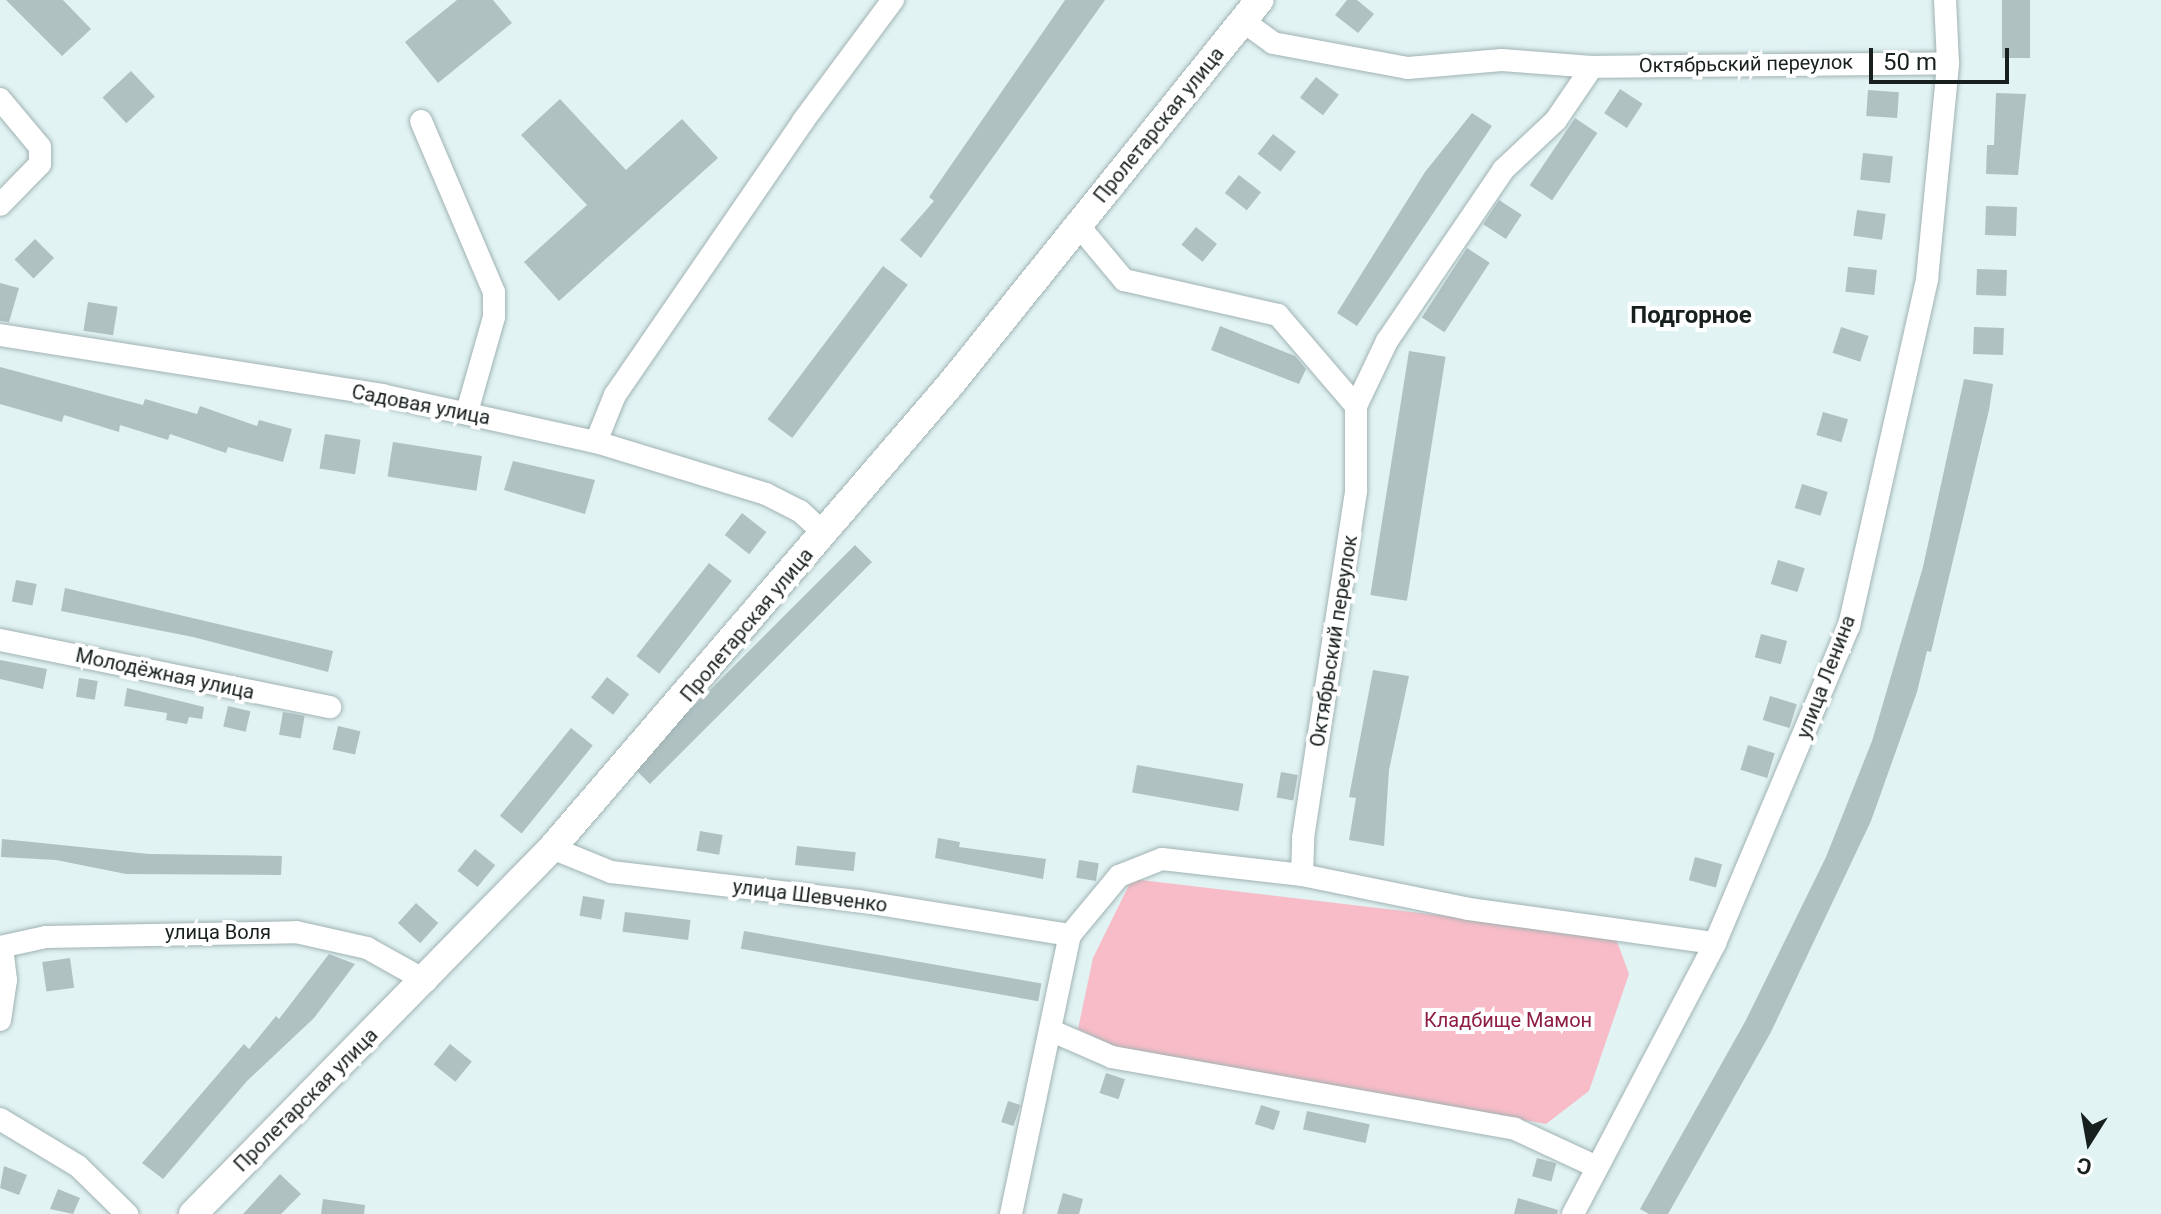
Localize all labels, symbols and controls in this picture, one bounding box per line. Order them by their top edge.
scale bar [1873,32,2013,82]
street label: Пролетарская улица [1089,42,1229,208]
text: 50 m [1883,48,1937,76]
street label: Октябрьский переулок [1639,50,1853,78]
district label: Подгорное [1630,302,1752,330]
street label: Садовая улица [350,380,492,430]
street label: Октябрьский переулок [1305,533,1363,749]
street label: Пролетарская улица [676,543,818,707]
street label: улица Ленина [1791,612,1861,742]
street label: Молодёжная улица [73,643,257,705]
street label: улица Шевченко [731,875,889,917]
street label: улица Воля [165,920,271,944]
park label: Кладбище Мамон [1424,1008,1592,1032]
street label: Пролетарская улица [229,1023,383,1177]
north arrow [2049,1102,2129,1182]
text: С [2075,1152,2094,1180]

